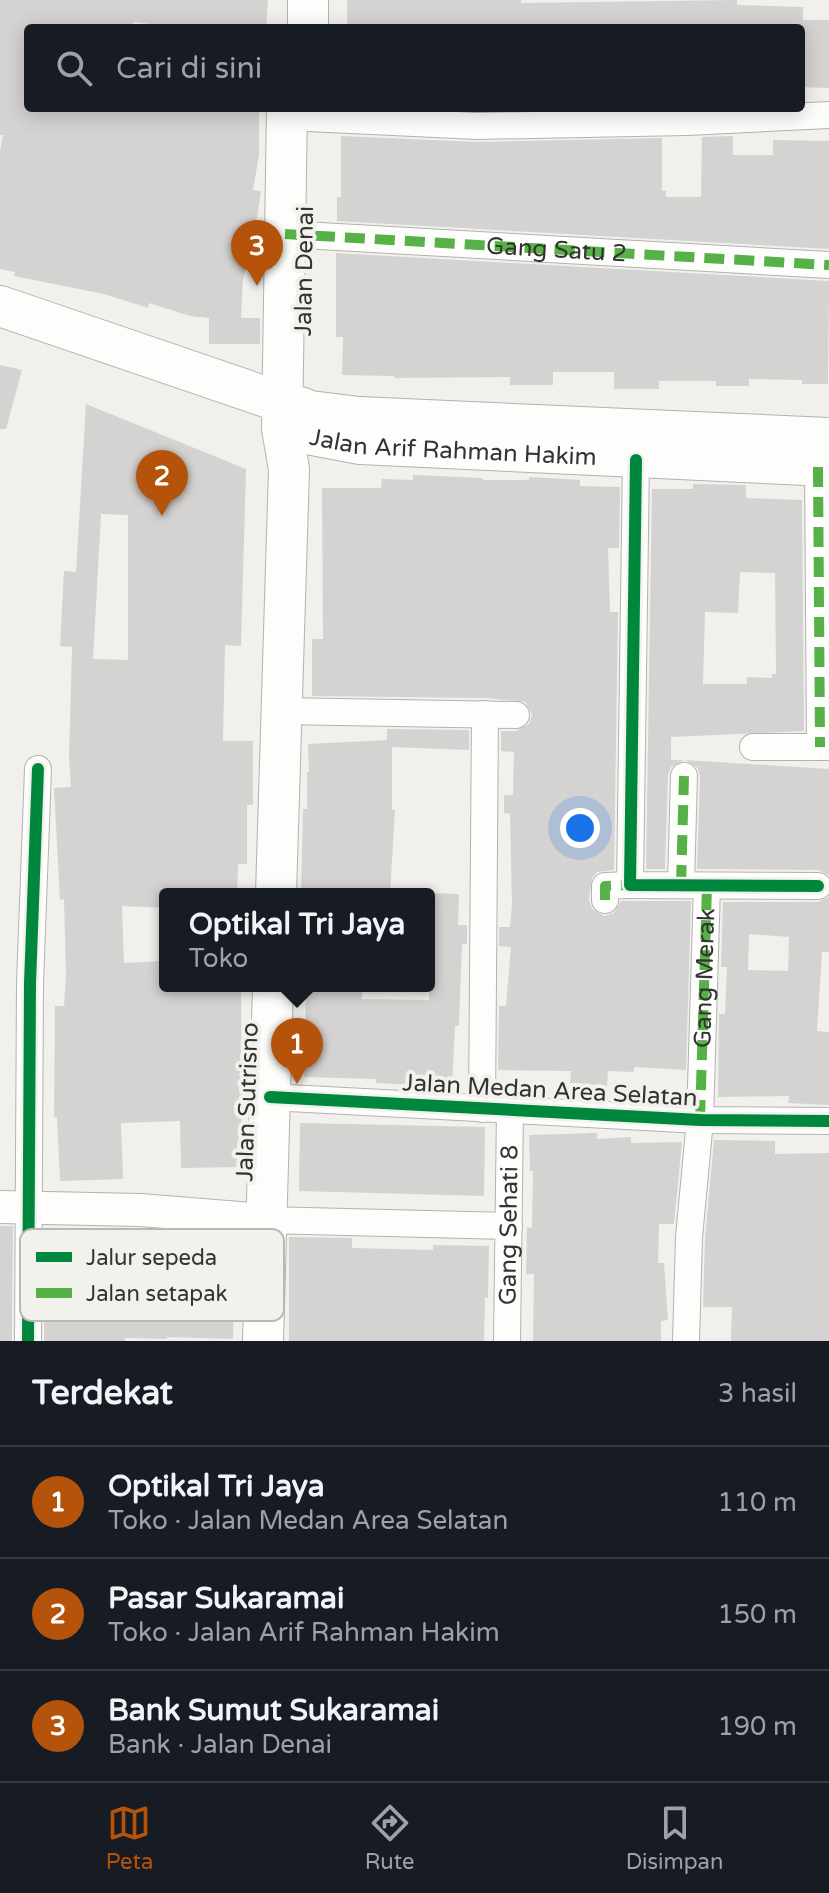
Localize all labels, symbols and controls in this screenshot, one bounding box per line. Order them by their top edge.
search box [24,24,805,112]
icon: search [52,46,96,90]
text: Cari di sini [116,50,262,87]
street label: Jalan Denai [289,206,320,336]
pin: 3 [231,220,283,286]
street label: Gang Satu 2 [485,231,628,268]
street label: Jalan Arif Rahman Hakim [307,423,597,472]
pin: 2 [136,450,188,516]
your location [560,808,600,848]
popup [159,888,435,992]
text: Optikal Tri Jaya [189,906,405,943]
street label: Gang Merak [688,908,721,1048]
text: Toko [189,943,248,974]
pin: 1 [271,1018,323,1084]
street label: Jalan Sutrisno [230,1022,265,1182]
street label: Jalan Medan Area Selatan [402,1068,698,1113]
street label: Gang Sehati 8 [493,1145,525,1305]
legend [20,1229,284,1321]
text: Jalur sepeda [86,1245,217,1271]
text: Jalan setapak [86,1281,228,1307]
text: Terdekat [32,1373,173,1414]
text: 3 hasil [718,1378,797,1409]
text: Optikal Tri Jaya [108,1468,325,1505]
text: 1 [50,1487,66,1518]
text: 110 m [717,1487,797,1518]
text: Toko · Jalan Medan Area Selatan [108,1505,508,1536]
text: Pasar Sukaramai [108,1580,344,1617]
text: 2 [50,1599,66,1630]
text: 150 m [717,1599,797,1630]
text: Toko · Jalan Arif Rahman Hakim [108,1617,500,1648]
text: Bank Sumut Sukaramai [108,1692,439,1729]
text: 3 [50,1711,66,1742]
text: 190 m [717,1711,797,1742]
text: Bank · Jalan Denai [108,1729,332,1760]
tab: Peta [106,1801,153,1875]
tab: Rute [365,1801,414,1875]
tab: Disimpan [626,1801,723,1875]

